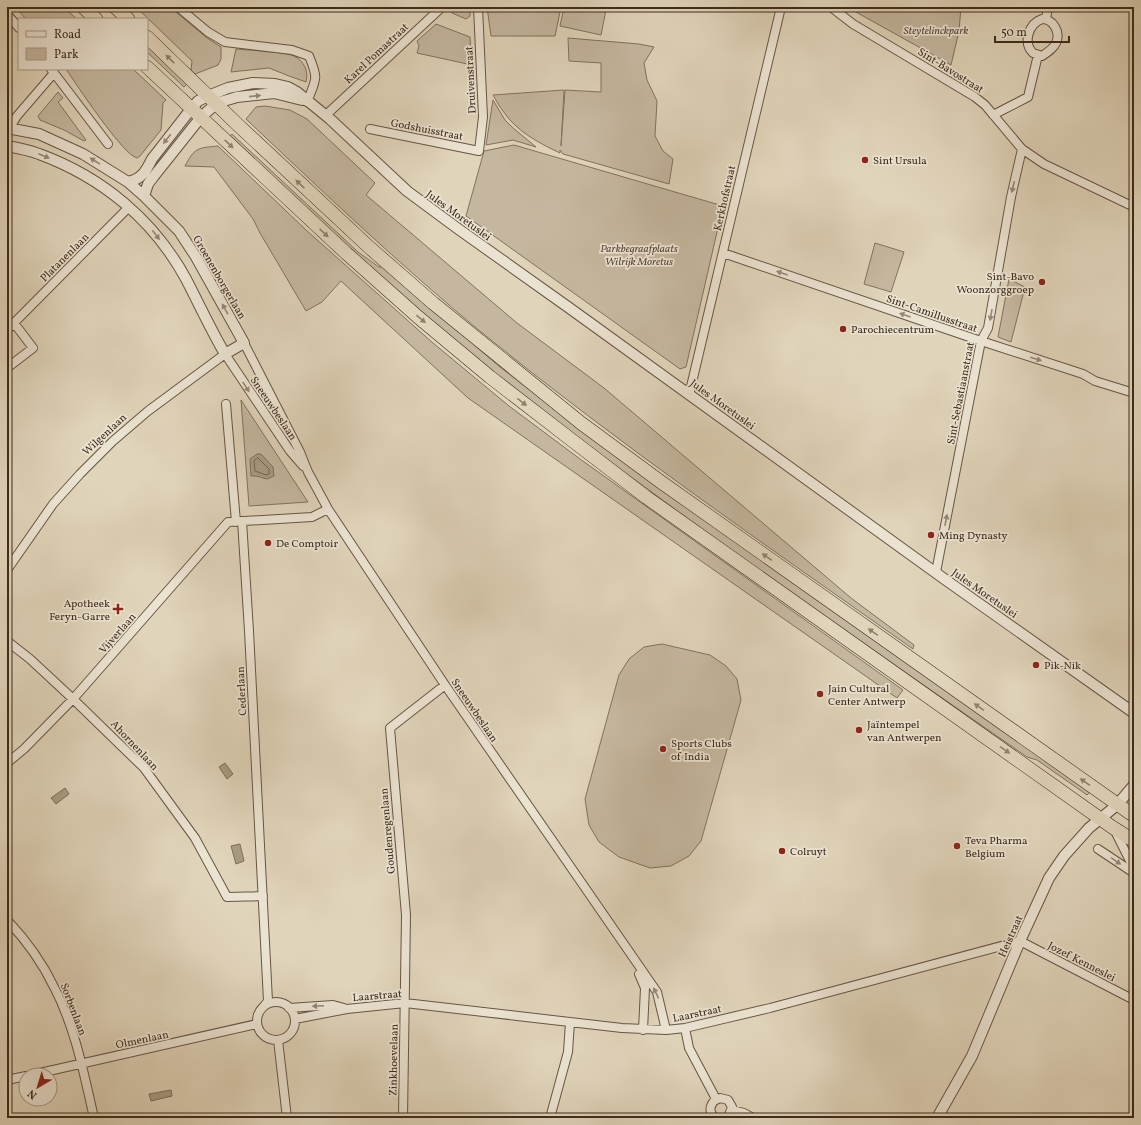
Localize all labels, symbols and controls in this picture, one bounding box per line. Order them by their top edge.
legend [18,18,148,70]
scale bar [995,18,1069,44]
street label: Karel Pomastraat [341,20,413,88]
park label: Steytelinckpark [904,24,968,39]
text: 50 m [1001,25,1027,41]
text: Road [54,27,81,43]
street label: Sint-Bavostraat [914,45,986,98]
street label: Druivenstraat [462,46,481,114]
text: Park [54,47,79,63]
one-way arrow [164,54,175,63]
one-way arrow [249,92,261,99]
street label: Godshuisstraat [389,116,464,145]
one-way arrow [163,134,171,145]
one-way arrow [224,139,234,149]
one-way arrow [39,154,51,160]
place label: Sint Ursula [873,154,927,169]
marker: Sint Ursula [860,155,870,165]
one-way arrow [89,158,101,165]
street label: Kerkhofstraat [711,164,740,233]
one-way arrow [295,179,305,188]
one-way arrow [1010,181,1016,193]
street label: Jules Moretuslei [422,187,494,245]
one-way arrow [319,228,329,238]
one-way arrow [152,229,160,240]
street label: Platanenlaan [37,230,93,286]
street label: Groenenborgerlaan [189,233,249,323]
park label: Parkbegraafplaats Wilrijk Moretus [600,242,678,270]
one-way arrow [776,270,788,276]
place label: Sint-Bavo Woonzorggroep [956,270,1034,298]
marker: Sint-Bavo Woonzorggroep [1037,277,1047,287]
street label: Sint-Camillusstraat [884,292,979,337]
one-way arrow [221,303,228,315]
one-way arrow [987,309,993,321]
one-way arrow [899,312,911,318]
one-way arrow [416,315,427,324]
place label: Parochiecentrum [851,323,934,338]
marker: Parochiecentrum [838,324,848,334]
street label: Sint-Sebastiaanstraat [944,341,979,446]
one-way arrow [1030,356,1042,362]
street label: Sneeuwbeslaan [246,374,300,444]
street label: Jules Moretuslei [686,376,758,434]
one-way arrow [242,382,250,392]
one-way arrow [516,397,527,406]
street label: Wilgenlaan [80,410,131,460]
one-way arrow [943,514,949,527]
place label: Ming Dynasty [939,529,1008,544]
marker: Ming Dynasty [926,530,936,540]
place label: De Comptoir [276,537,338,552]
marker: De Comptoir [263,538,273,548]
one-way arrow [761,553,772,561]
street label: Jules Moretuslei [948,566,1020,623]
place label: Apotheek Feryn-Garre [49,597,110,625]
marker: Apotheek Feryn-Garre [113,604,123,614]
street label: Vijverlaan [96,610,140,658]
one-way arrow [867,628,878,636]
place label: Pik-Nik [1044,659,1081,674]
marker: Pik-Nik [1031,660,1041,670]
street label: Cederlaan [234,666,251,716]
street label: Sneeuwbeslaan [447,676,501,746]
place label: Jain Cultural Center Antwerp [828,682,905,710]
marker: Jain Cultural Center Antwerp [815,689,825,699]
one-way arrow [973,703,984,711]
street label: Ahornenlaan [107,718,161,775]
place label: Jaïntempel van Antwerpen [867,718,942,746]
marker: Jaïntempel van Antwerpen [854,725,864,735]
place label: Sports Clubs of India [671,737,732,765]
marker: Sports Clubs of India [658,744,668,754]
one-way arrow [999,746,1010,754]
one-way arrow [1080,779,1090,787]
street label: Goudenregenlaan [377,787,400,874]
place label: Teva Pharma Belgium [965,834,1028,862]
marker: Teva Pharma Belgium [952,841,962,851]
place label: Colruyt [790,845,827,860]
marker: Colruyt [777,846,787,856]
one-way arrow [1111,857,1121,865]
street label: Heistraat [995,913,1027,960]
street label: Jozef Kenneslei [1045,939,1118,986]
street label: Sorbenlaan [56,981,90,1038]
street label: Laarstraat [352,987,403,1006]
one-way arrow [652,987,659,999]
one-way arrow [312,1002,324,1009]
street label: Laarstraat [672,1002,723,1027]
street label: Zinkhoevelaan [386,1023,403,1096]
street label: Olmenlaan [115,1027,171,1053]
north arrow [18,1067,58,1107]
text: N [25,1085,41,1102]

